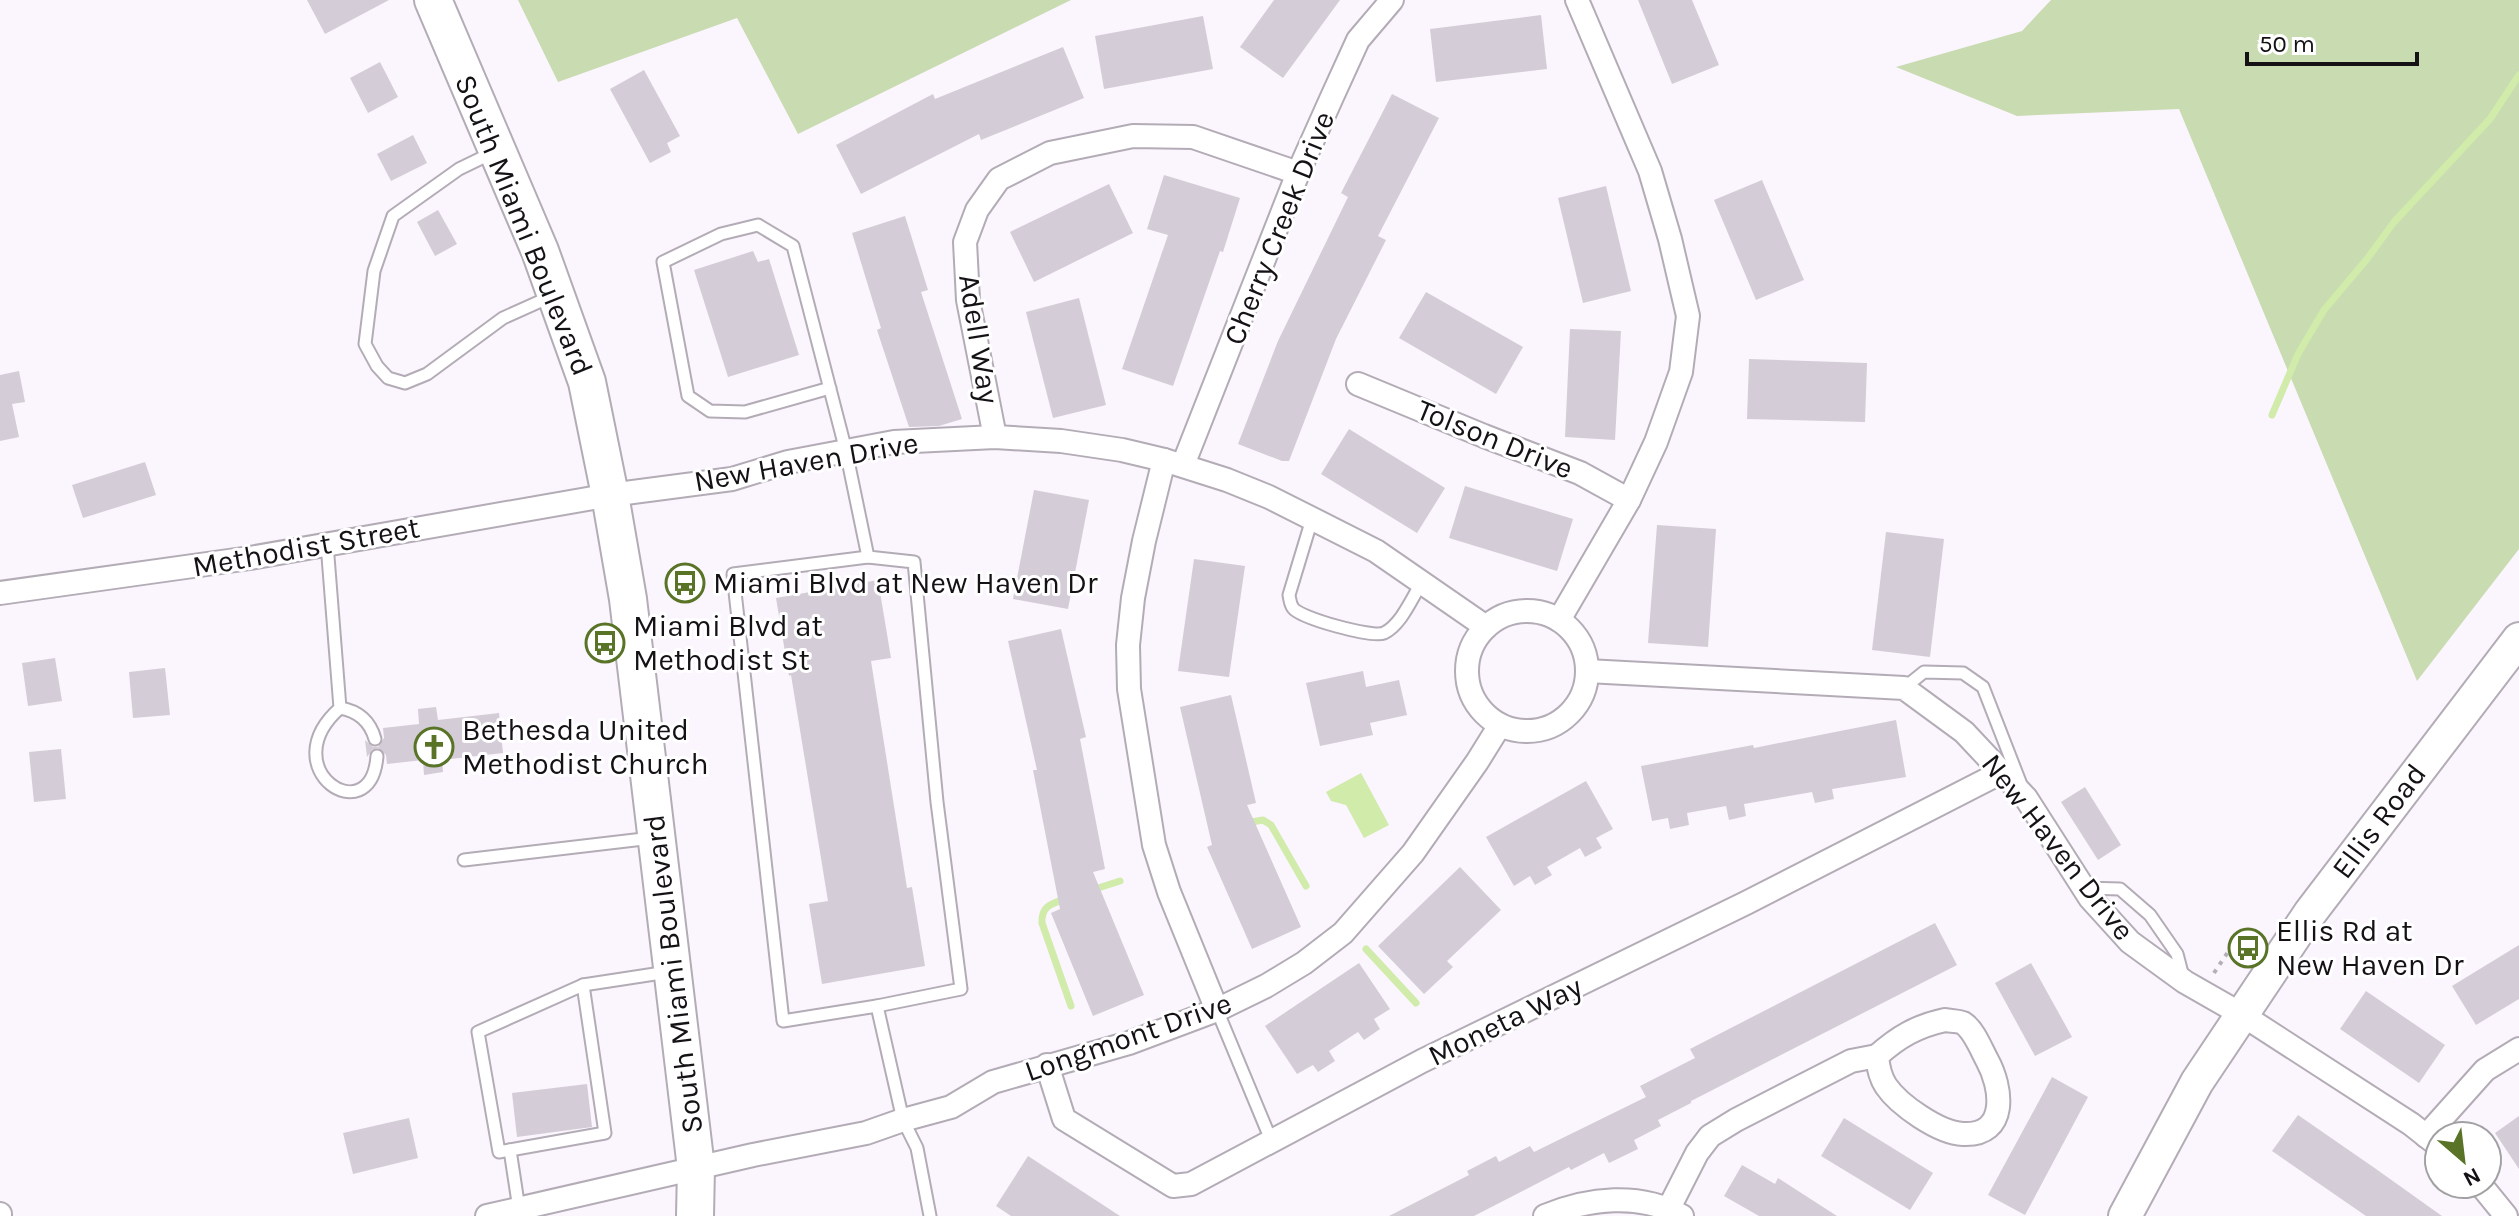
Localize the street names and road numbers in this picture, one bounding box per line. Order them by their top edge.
street label: South Miami Boulevard [447,69,601,381]
street label: Cherry Creek Drive [1216,106,1342,350]
street label: Adell Way [951,272,1007,406]
street label: Tolson Drive [1412,391,1578,487]
street label: New Haven Drive [691,425,921,499]
street label: Methodist Street [190,509,422,585]
street label: New Haven Drive [1974,746,2142,948]
street label: Ellis Road [2324,756,2434,886]
street label: South Miami Boulevard [636,812,710,1136]
street label: Moneta Way [1422,968,1588,1074]
street label: Longmont Drive [1020,985,1236,1089]

